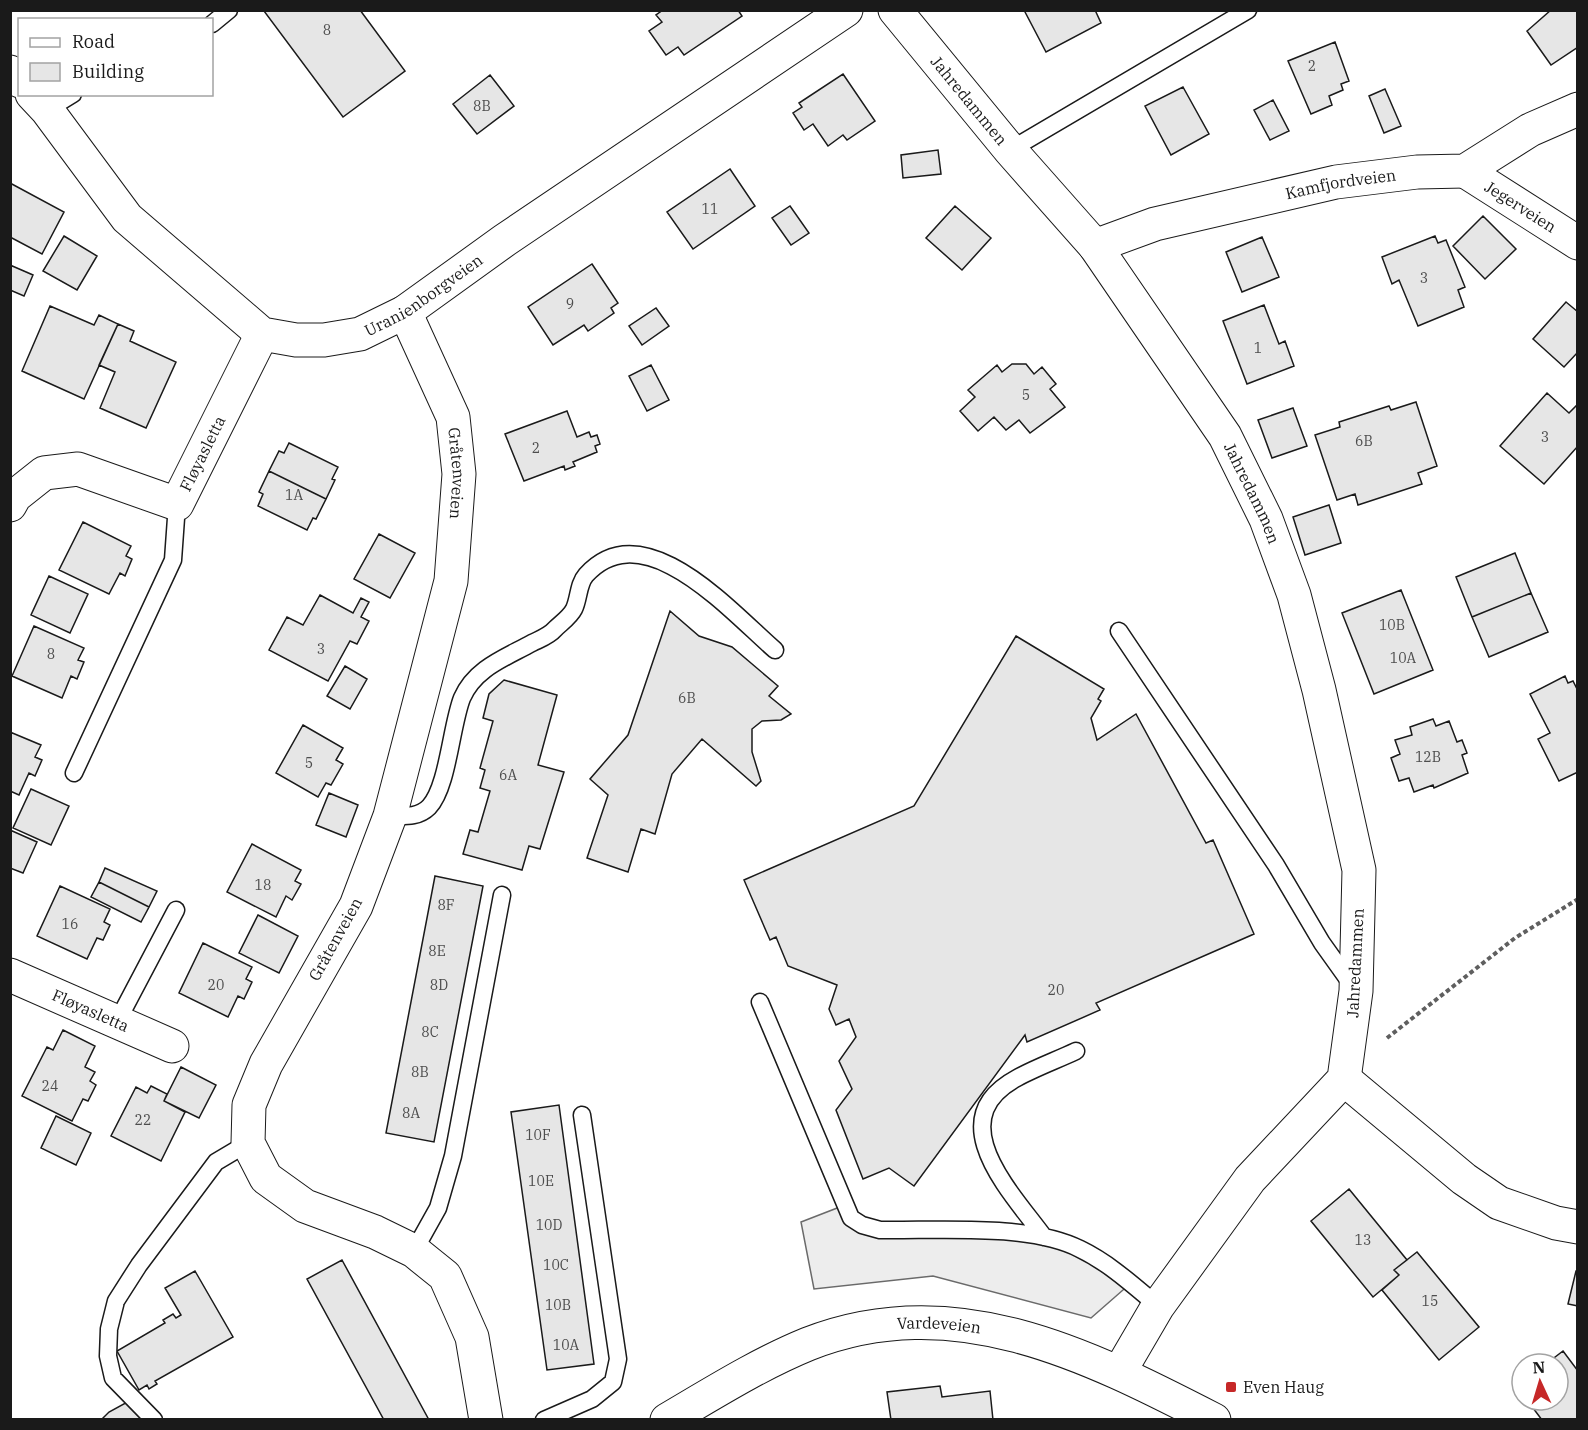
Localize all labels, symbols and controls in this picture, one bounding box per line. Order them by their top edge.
legend [18,18,213,96]
house number: 8 [323,21,331,39]
text: Road [72,30,115,53]
street label: Jahredammen [927,52,1012,149]
house number: 2 [1308,57,1316,75]
text: Building [72,60,144,83]
house number: 8B [473,97,491,115]
street label: Kamfjordveien [1283,165,1397,203]
street label: Jegerveien [1481,176,1560,237]
house number: 11 [702,200,718,218]
street label: Uranienborgveien [361,249,486,340]
house number: 3 [1420,269,1428,287]
house number: 9 [566,295,574,313]
house number: 1 [1254,339,1262,357]
house number: 5 [1022,386,1030,404]
street label: Fløyasletta [175,412,230,495]
street label: Gråtenveien [444,426,469,520]
house number: 3 [1541,428,1549,446]
house number: 6B [1355,432,1373,450]
house number: 2 [532,439,540,457]
street label: Jahredammen [1220,439,1284,546]
house number: 1A [285,486,303,504]
house number: 10B [1379,616,1405,634]
house number: 3 [317,640,325,658]
house number: 8 [47,645,55,663]
house number: 10A [1390,649,1417,667]
house number: 6B [678,689,696,707]
house number: 12B [1415,748,1441,766]
house number: 5 [305,754,313,772]
house number: 6A [499,766,517,784]
house number: 18 [255,876,271,894]
street label: Gråtenveien [304,894,366,984]
house number: 8F [437,896,455,914]
street label: Jahredammen [1342,908,1368,1018]
house number: 16 [62,915,78,933]
house number: 8E [428,942,446,960]
house number: 20 [208,976,224,994]
house number: 8D [430,976,448,994]
house number: 20 [1048,981,1064,999]
street label: Fløyasletta [49,985,132,1036]
house number: 8C [421,1023,439,1041]
house number: 8B [411,1063,429,1081]
house number: 24 [42,1077,58,1095]
house number: 8A [402,1104,420,1122]
house number: 22 [135,1111,151,1129]
house number: 10F [525,1126,551,1144]
house number: 10E [528,1172,554,1190]
house number: 10D [536,1216,562,1234]
house number: 13 [1355,1231,1371,1249]
house number: 10C [543,1256,569,1274]
house number: 15 [1422,1292,1438,1310]
house number: 10B [545,1296,571,1314]
street label: Vardeveien [896,1312,983,1338]
house number: 10A [553,1336,580,1354]
north arrow [1510,1352,1570,1412]
text: N [1532,1357,1546,1377]
place label: Even Haug [1243,1377,1324,1397]
marker: Even Haug [1224,1380,1238,1394]

